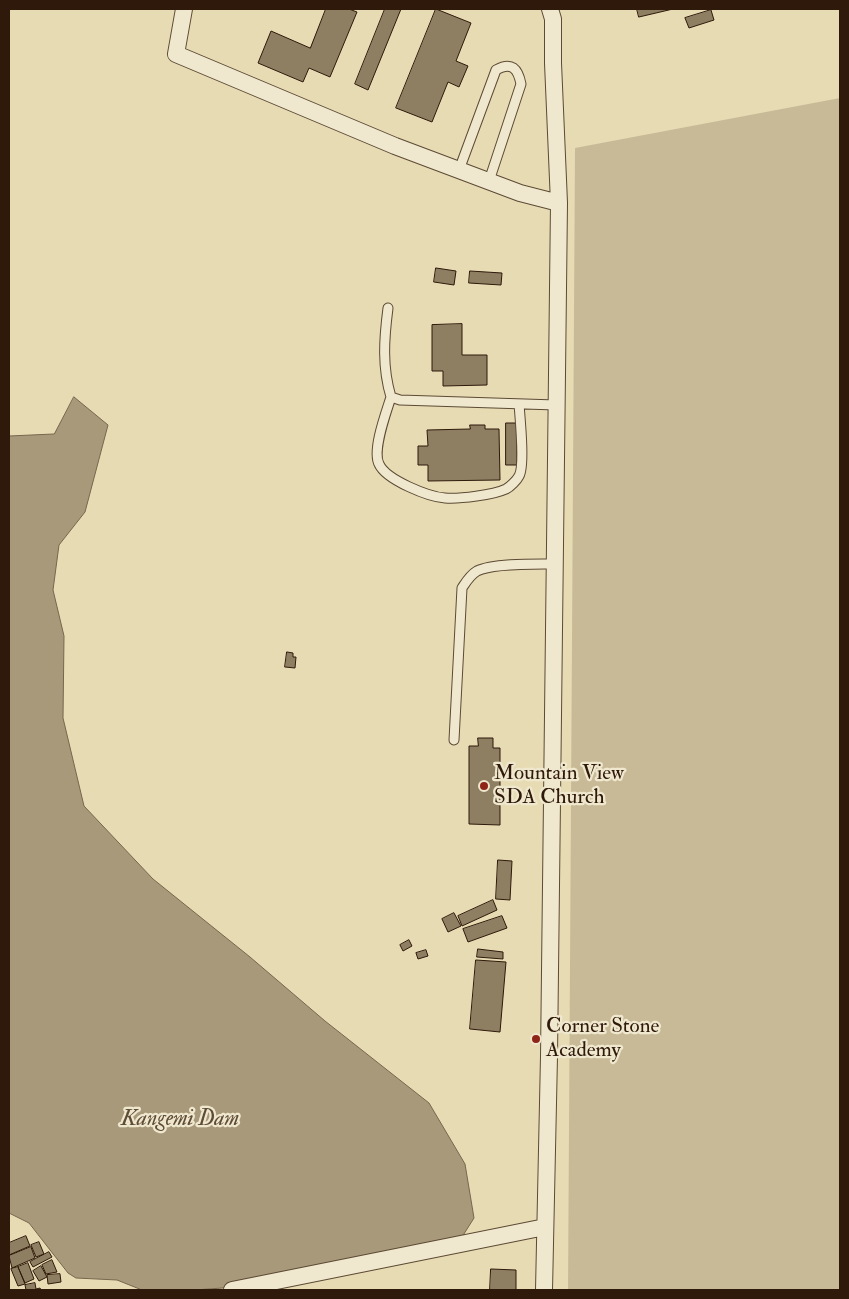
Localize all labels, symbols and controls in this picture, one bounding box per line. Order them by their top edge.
place label: Mountain View SDA Church [494,761,624,811]
marker: Mountain View SDA Church [478,780,490,792]
place label: Corner Stone Academy [546,1014,659,1064]
marker: Corner Stone Academy [530,1033,542,1045]
water label: Kangemi Dam [121,1107,239,1133]

